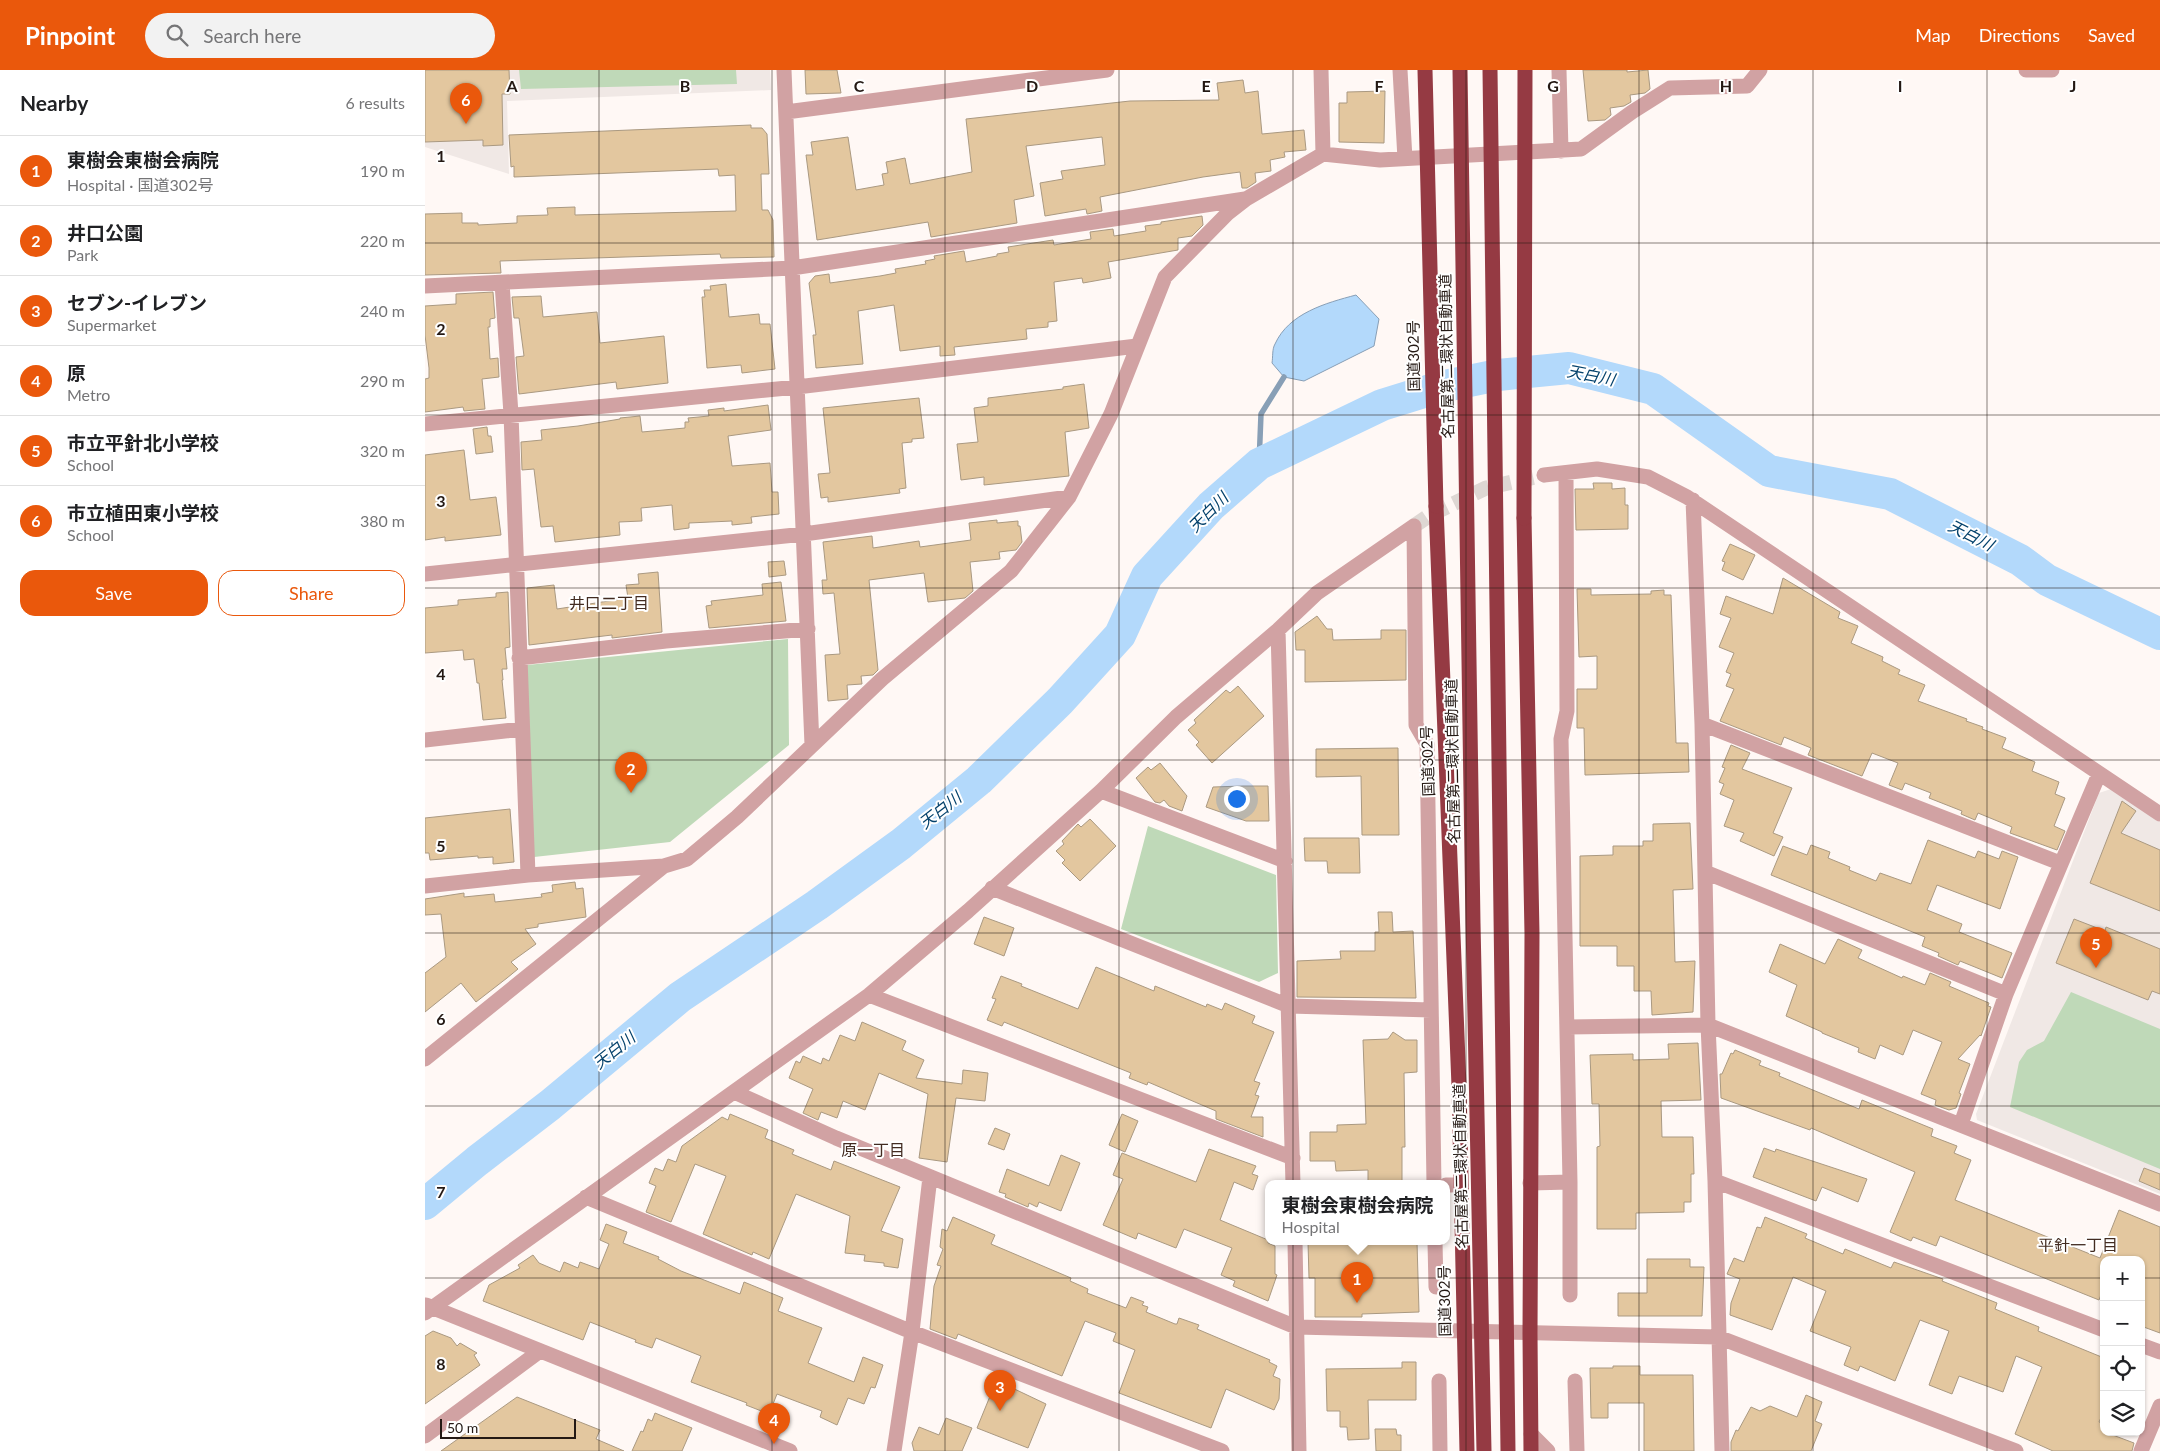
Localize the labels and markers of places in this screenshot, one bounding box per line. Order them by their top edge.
pin: 6 [450,83,482,124]
pin: 2 [615,752,647,793]
pin: 5 [2080,927,2112,968]
pin: 1 [1341,1262,1373,1303]
pin: 3 [984,1370,1016,1411]
pin: 4 [758,1403,790,1444]

